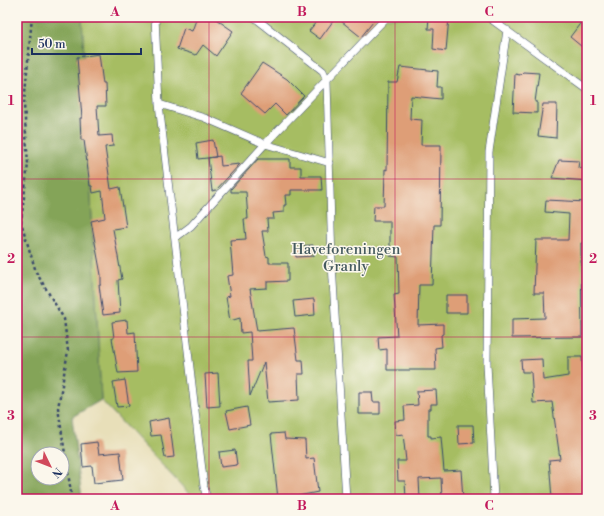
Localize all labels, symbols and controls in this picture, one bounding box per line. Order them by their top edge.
text: A [109,4,120,20]
text: B [297,4,307,20]
text: C [484,4,494,20]
scale bar [32,30,141,56]
text: 50 m [38,37,66,52]
text: 1 [8,93,15,109]
text: 1 [590,93,597,109]
park label: Haveforeningen Granly [292,240,400,276]
text: 2 [7,251,15,267]
text: 2 [589,251,597,267]
text: 3 [7,408,15,424]
text: 3 [589,408,597,424]
north arrow [30,446,70,486]
text: N [48,464,65,480]
text: A [109,498,120,514]
text: B [297,498,307,514]
text: C [484,498,494,514]

